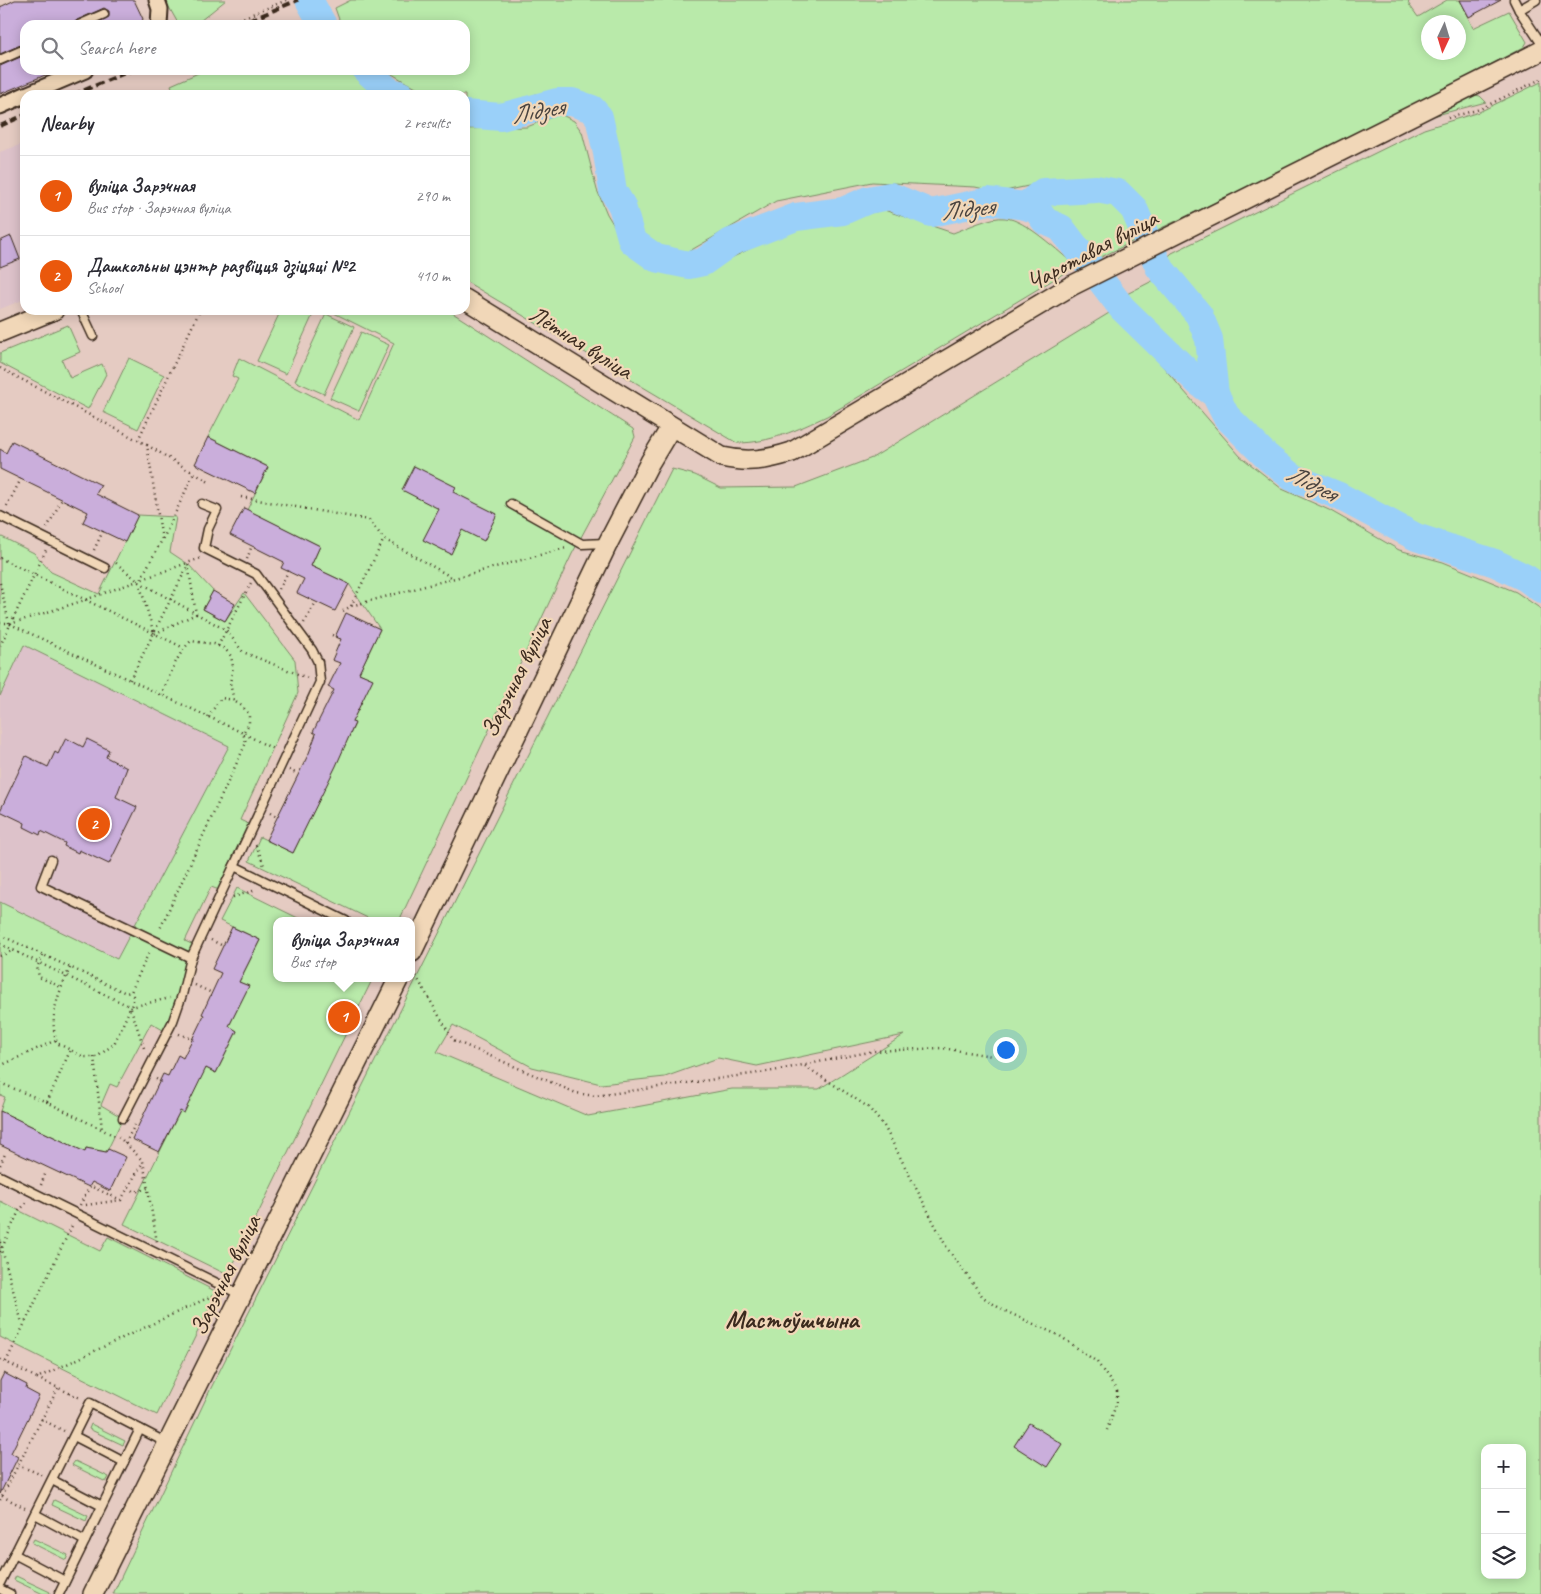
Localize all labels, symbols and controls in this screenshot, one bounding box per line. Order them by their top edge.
north arrow [1421,15,1466,60]
search box [20,20,470,75]
icon: search [38,34,66,62]
text: Search here [78,36,155,60]
water label: Лідзея [509,90,570,131]
text: Nearby [40,110,93,136]
text: 2 results [403,113,450,133]
text: вуліца Зарэчная [87,174,195,198]
text: 1 [52,186,60,206]
text: 290 m [416,186,450,206]
water label: Лідзея [939,190,999,228]
text: Bus stop · Зарэчная вуліца [87,198,231,218]
street label: Чаротавая вуліца [1022,202,1164,297]
text: Дашкольны цэнтр развіцця дзіцяці №2 [87,254,355,278]
text: 2 [52,266,60,286]
text: 410 m [416,266,450,286]
text: School [87,278,121,298]
street label: Лётная вуліца [524,298,640,386]
water label: Лідзея [1281,457,1346,511]
street label: Зарэчная вуліца [474,611,559,742]
pin: 2 [78,805,110,843]
popup [273,917,415,982]
text: вуліца Зарэчная [290,928,398,952]
text: Bus stop [290,952,336,972]
pin: 1 [328,998,360,1036]
your location [993,1037,1019,1063]
street label: Зарэчная вуліца [183,1209,268,1340]
district label: Мастоўшчына [726,1304,860,1336]
map controls [1481,1444,1526,1579]
button: + [1481,1444,1526,1489]
button: − [1481,1489,1526,1534]
button: layers [1481,1534,1526,1579]

